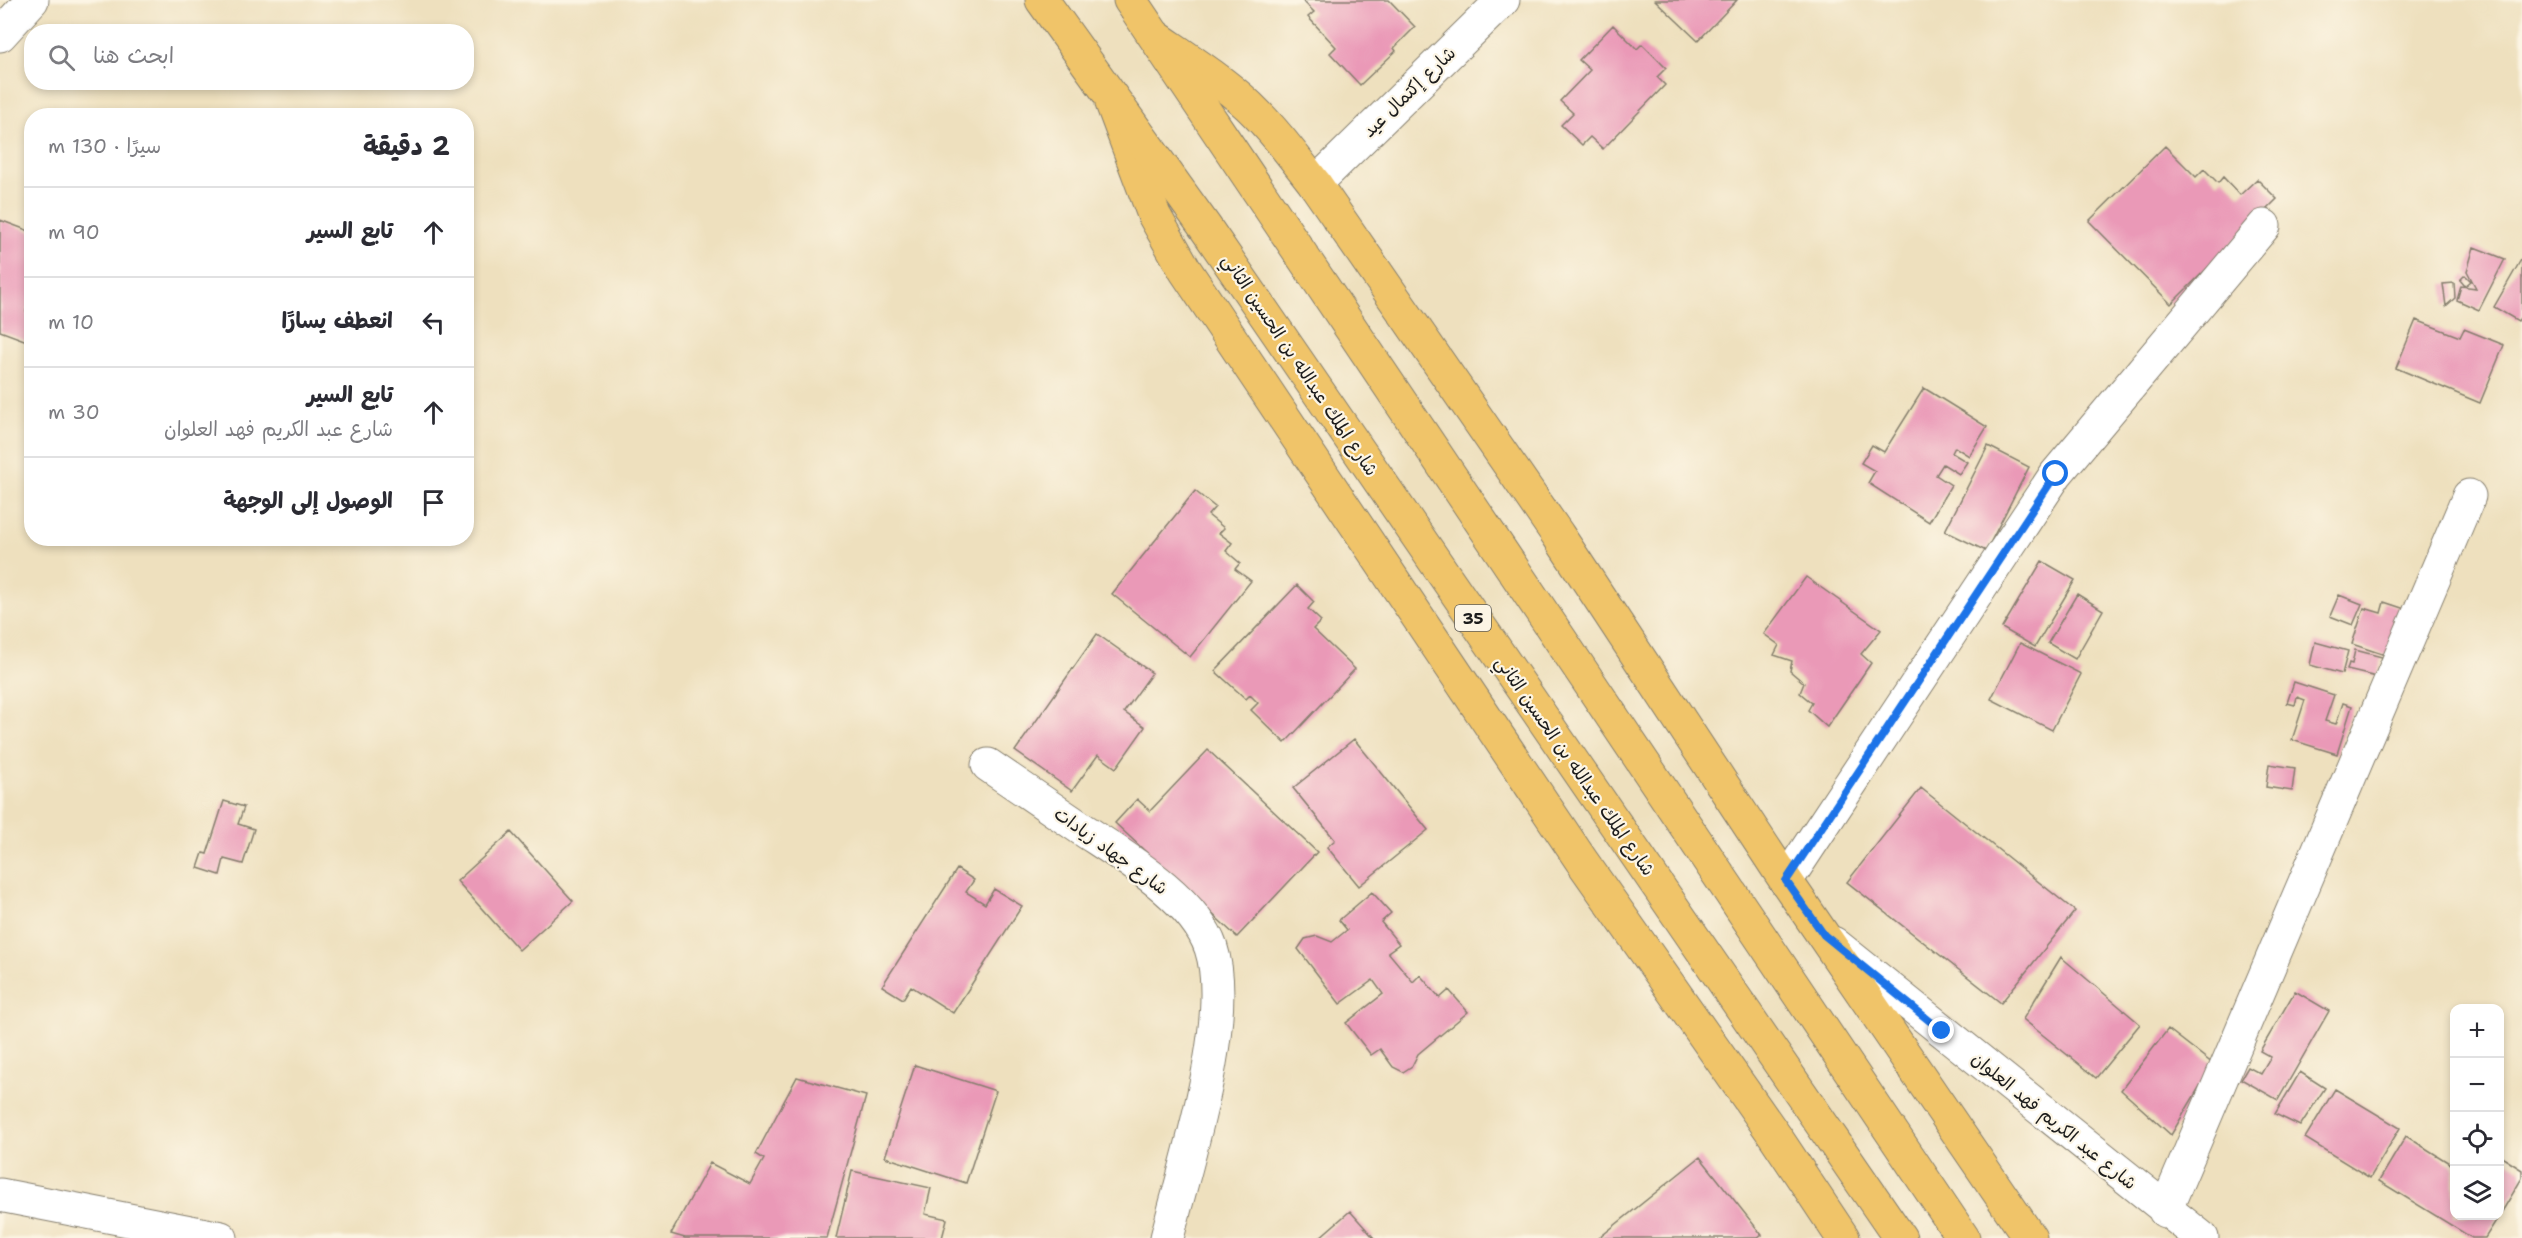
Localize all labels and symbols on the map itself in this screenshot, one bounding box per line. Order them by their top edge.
street label: شارع إكتمال عيد [1357,41,1461,143]
street label: شارع الملك عبدالله بن الحسين الثاني [1213,249,1383,483]
route start [2042,460,2068,486]
road number: 35 [1455,605,1491,631]
street label: شارع الملك عبدالله بن الحسين الثاني [1487,651,1660,883]
street label: شارع جهاد زيادات [1049,802,1173,900]
route end [1928,1017,1954,1043]
street label: شارع عبد الكريم فهد العلوان [1965,1047,2142,1197]

